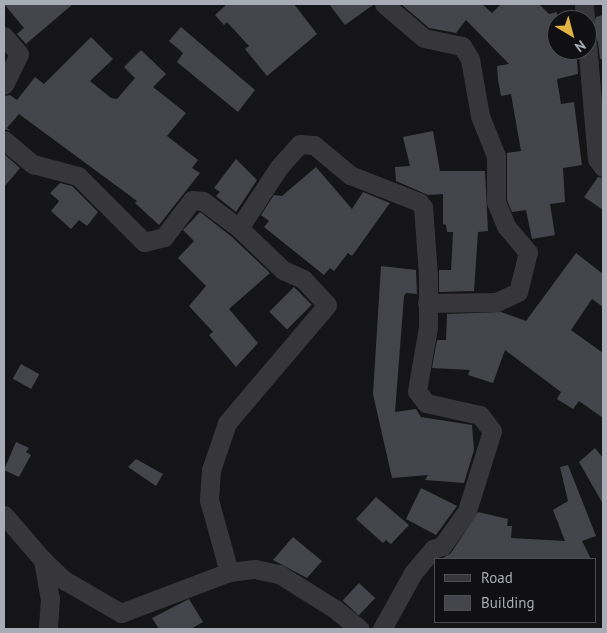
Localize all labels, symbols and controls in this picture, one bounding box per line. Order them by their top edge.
north arrow [547,10,597,60]
text: N [571,36,590,56]
legend [434,558,597,623]
text: Road [481,568,513,587]
text: Building [481,593,535,612]

